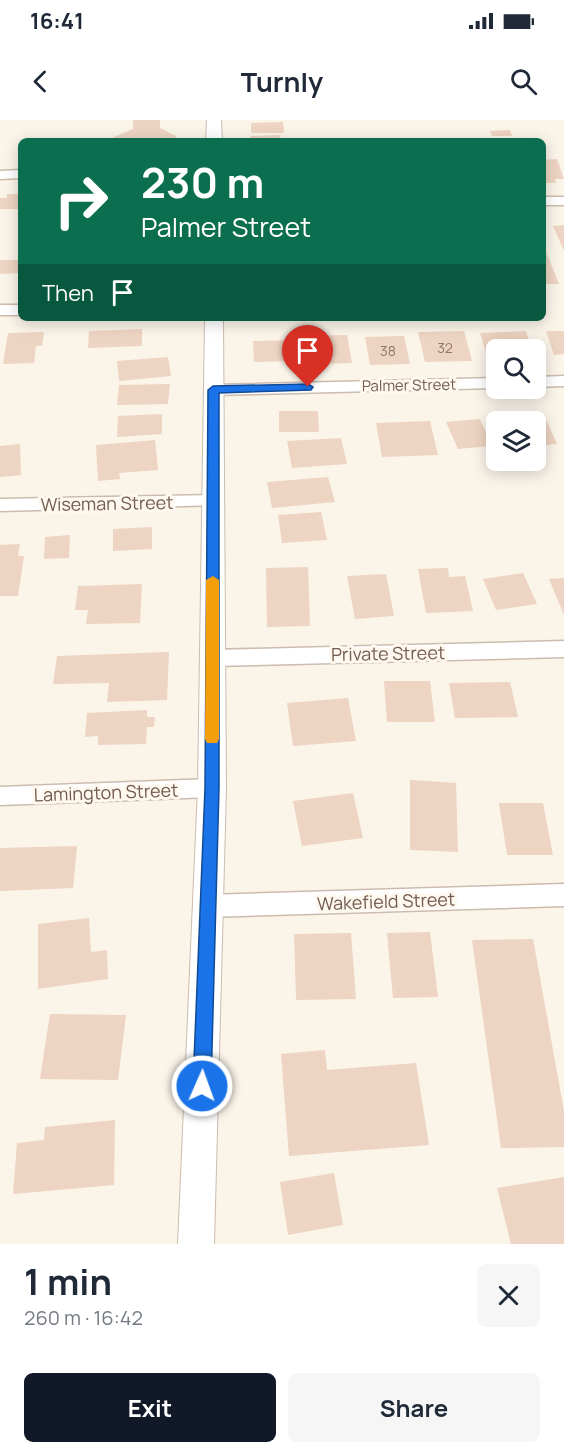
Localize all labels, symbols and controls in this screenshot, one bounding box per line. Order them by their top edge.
text: 16:41 [30,6,84,36]
text: Turnly [241,63,323,100]
icon: back [24,65,57,98]
icon: search [507,65,540,98]
text: 230 m [141,153,264,211]
icon: right [42,162,120,240]
text: Palmer Street [141,208,311,245]
icon: arrive [106,276,139,309]
text: Then [42,278,94,308]
pin [282,325,333,387]
icon: arrive [291,334,324,367]
house number: 32 [437,338,453,357]
map controls [486,339,546,471]
button: search [486,339,546,399]
house number: 38 [380,341,396,360]
street label: Palmer Street [362,374,456,396]
button: layers [486,411,546,471]
street label: Wiseman Street [40,490,174,516]
street label: Private Street [331,640,445,666]
street label: Lamington Street [33,777,179,807]
street label: Wakefield Street [317,887,455,915]
position arrow [170,1054,234,1118]
text: 1 min [24,1257,112,1306]
button: close [477,1264,540,1327]
text: 260 m · 16:42 [24,1304,143,1331]
button: Exit [24,1373,276,1442]
button: Share [288,1373,540,1442]

